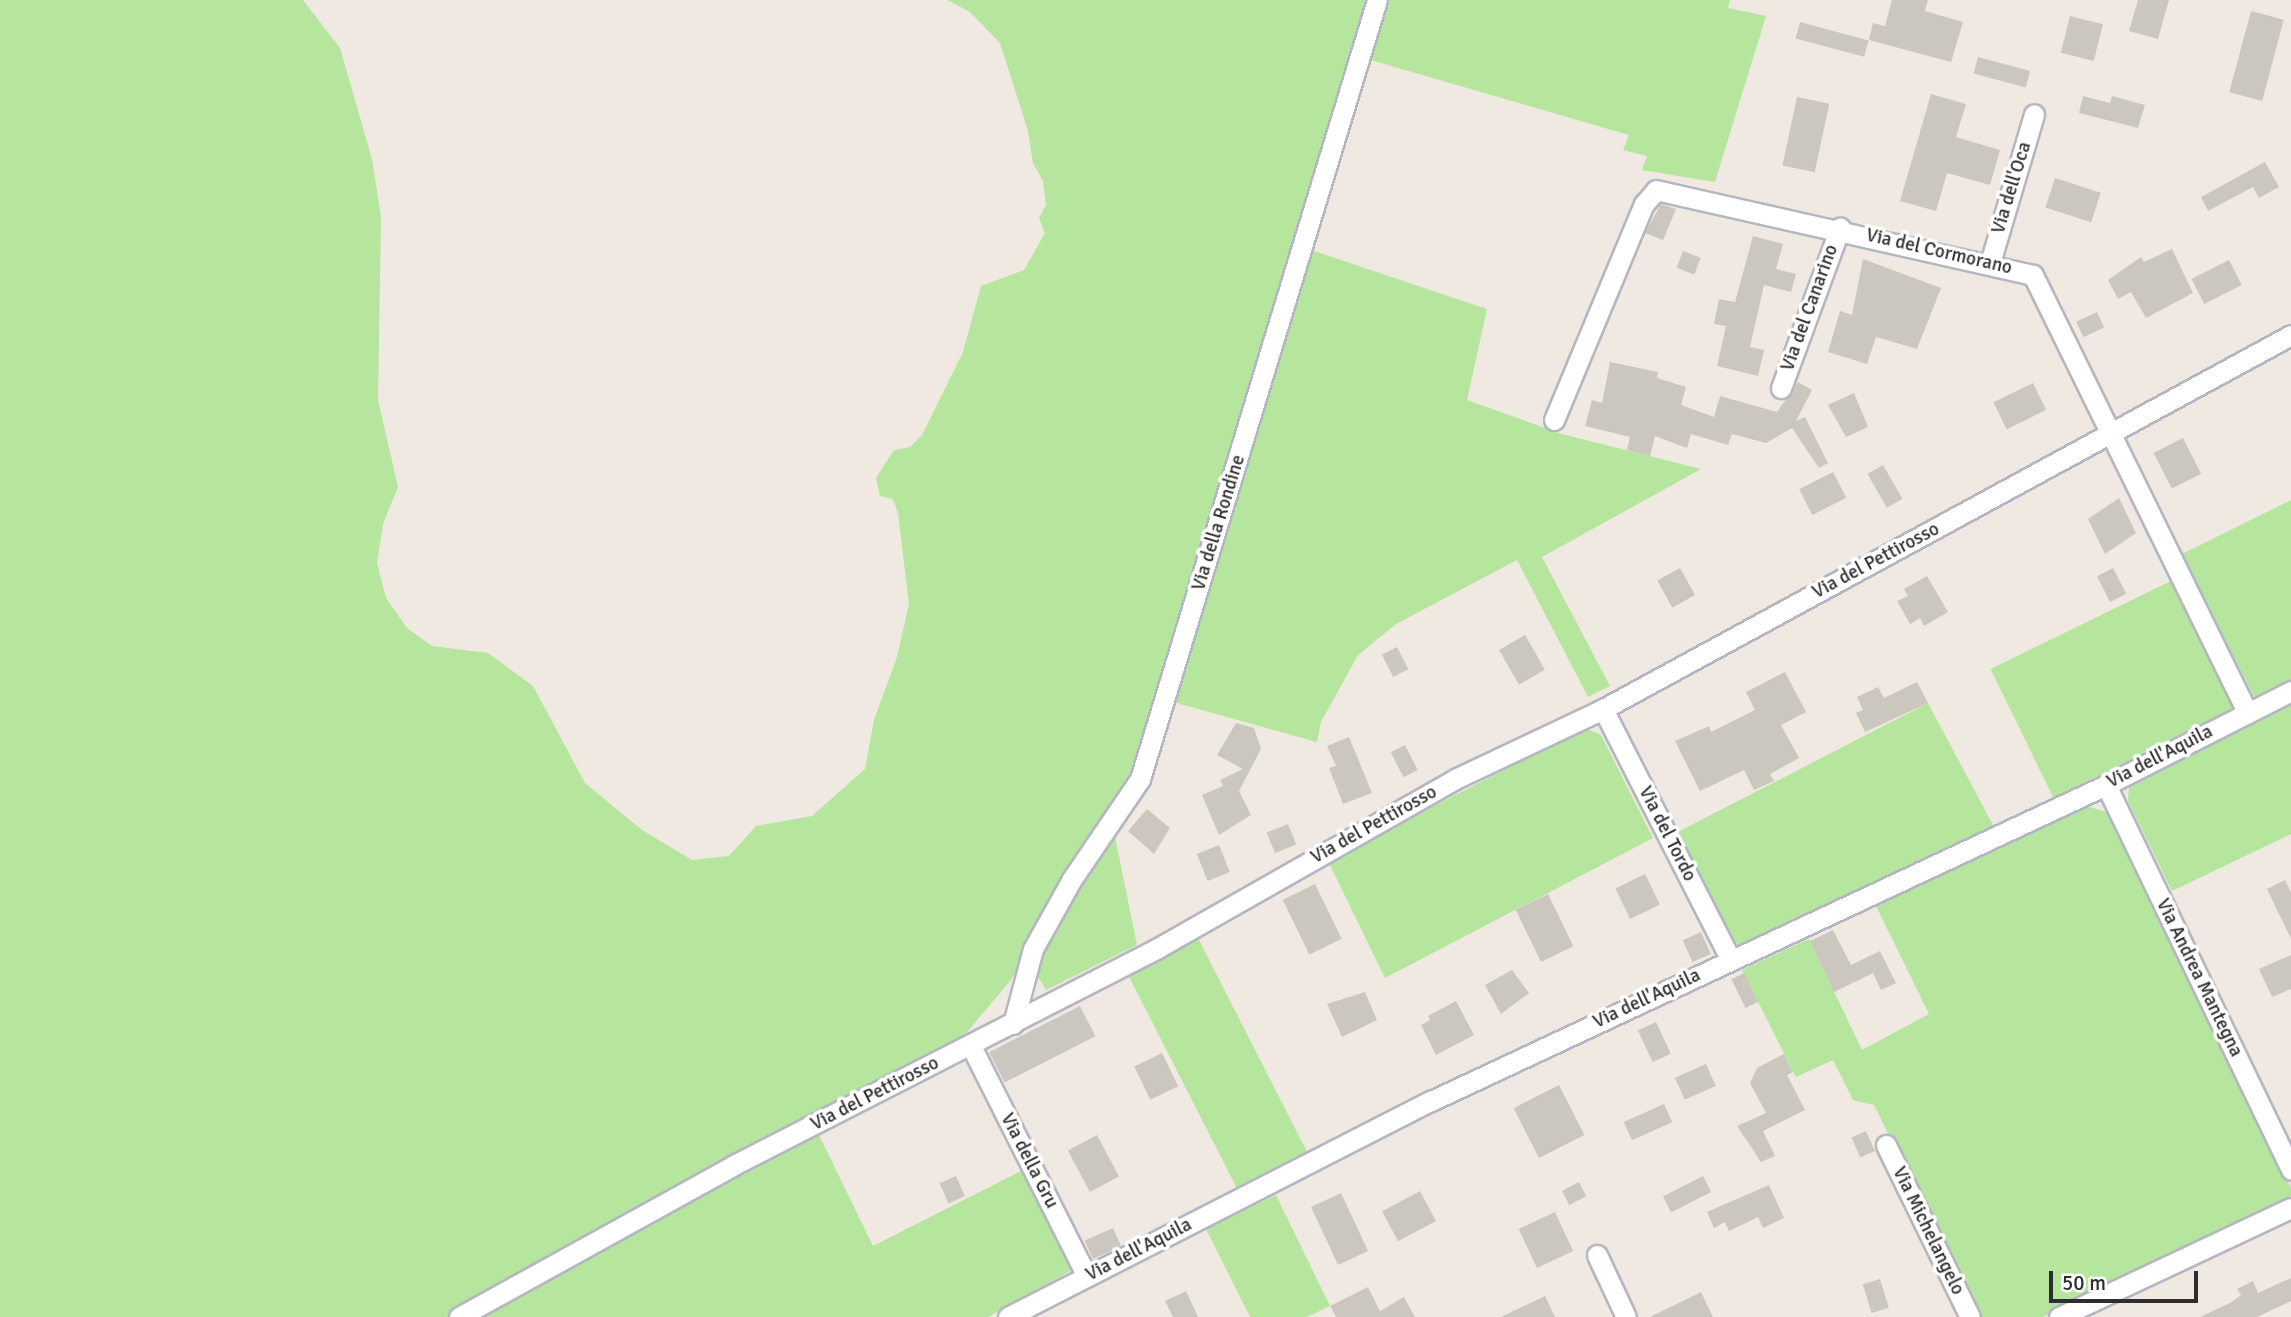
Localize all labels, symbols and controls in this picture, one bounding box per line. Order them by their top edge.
street label: Via dell'Oca [1987,139,2037,237]
street label: Via del Cormorano [1864,224,2014,280]
street label: Via del Canarino [1777,242,1843,374]
street label: Via della Rondine [1188,452,1250,594]
street label: Via del Pettirosso [1809,518,1943,604]
street label: Via dell'Aquila [2103,721,2217,793]
street label: Via del Pettirosso [1307,781,1441,869]
street label: Via del Tordo [1633,783,1701,885]
street label: Via Andrea Mantegna [2151,895,2247,1061]
street label: Via dell'Aquila [1590,964,1704,1034]
street label: Via del Pettirosso [807,1052,943,1136]
street label: Via della Gru [995,1110,1063,1212]
street label: Via Michelangelo [1887,1163,1969,1299]
street label: Via dell'Aquila [1082,1214,1196,1286]
scale bar [2053,1258,2202,1302]
text: 50 m [2062,1270,2106,1296]

